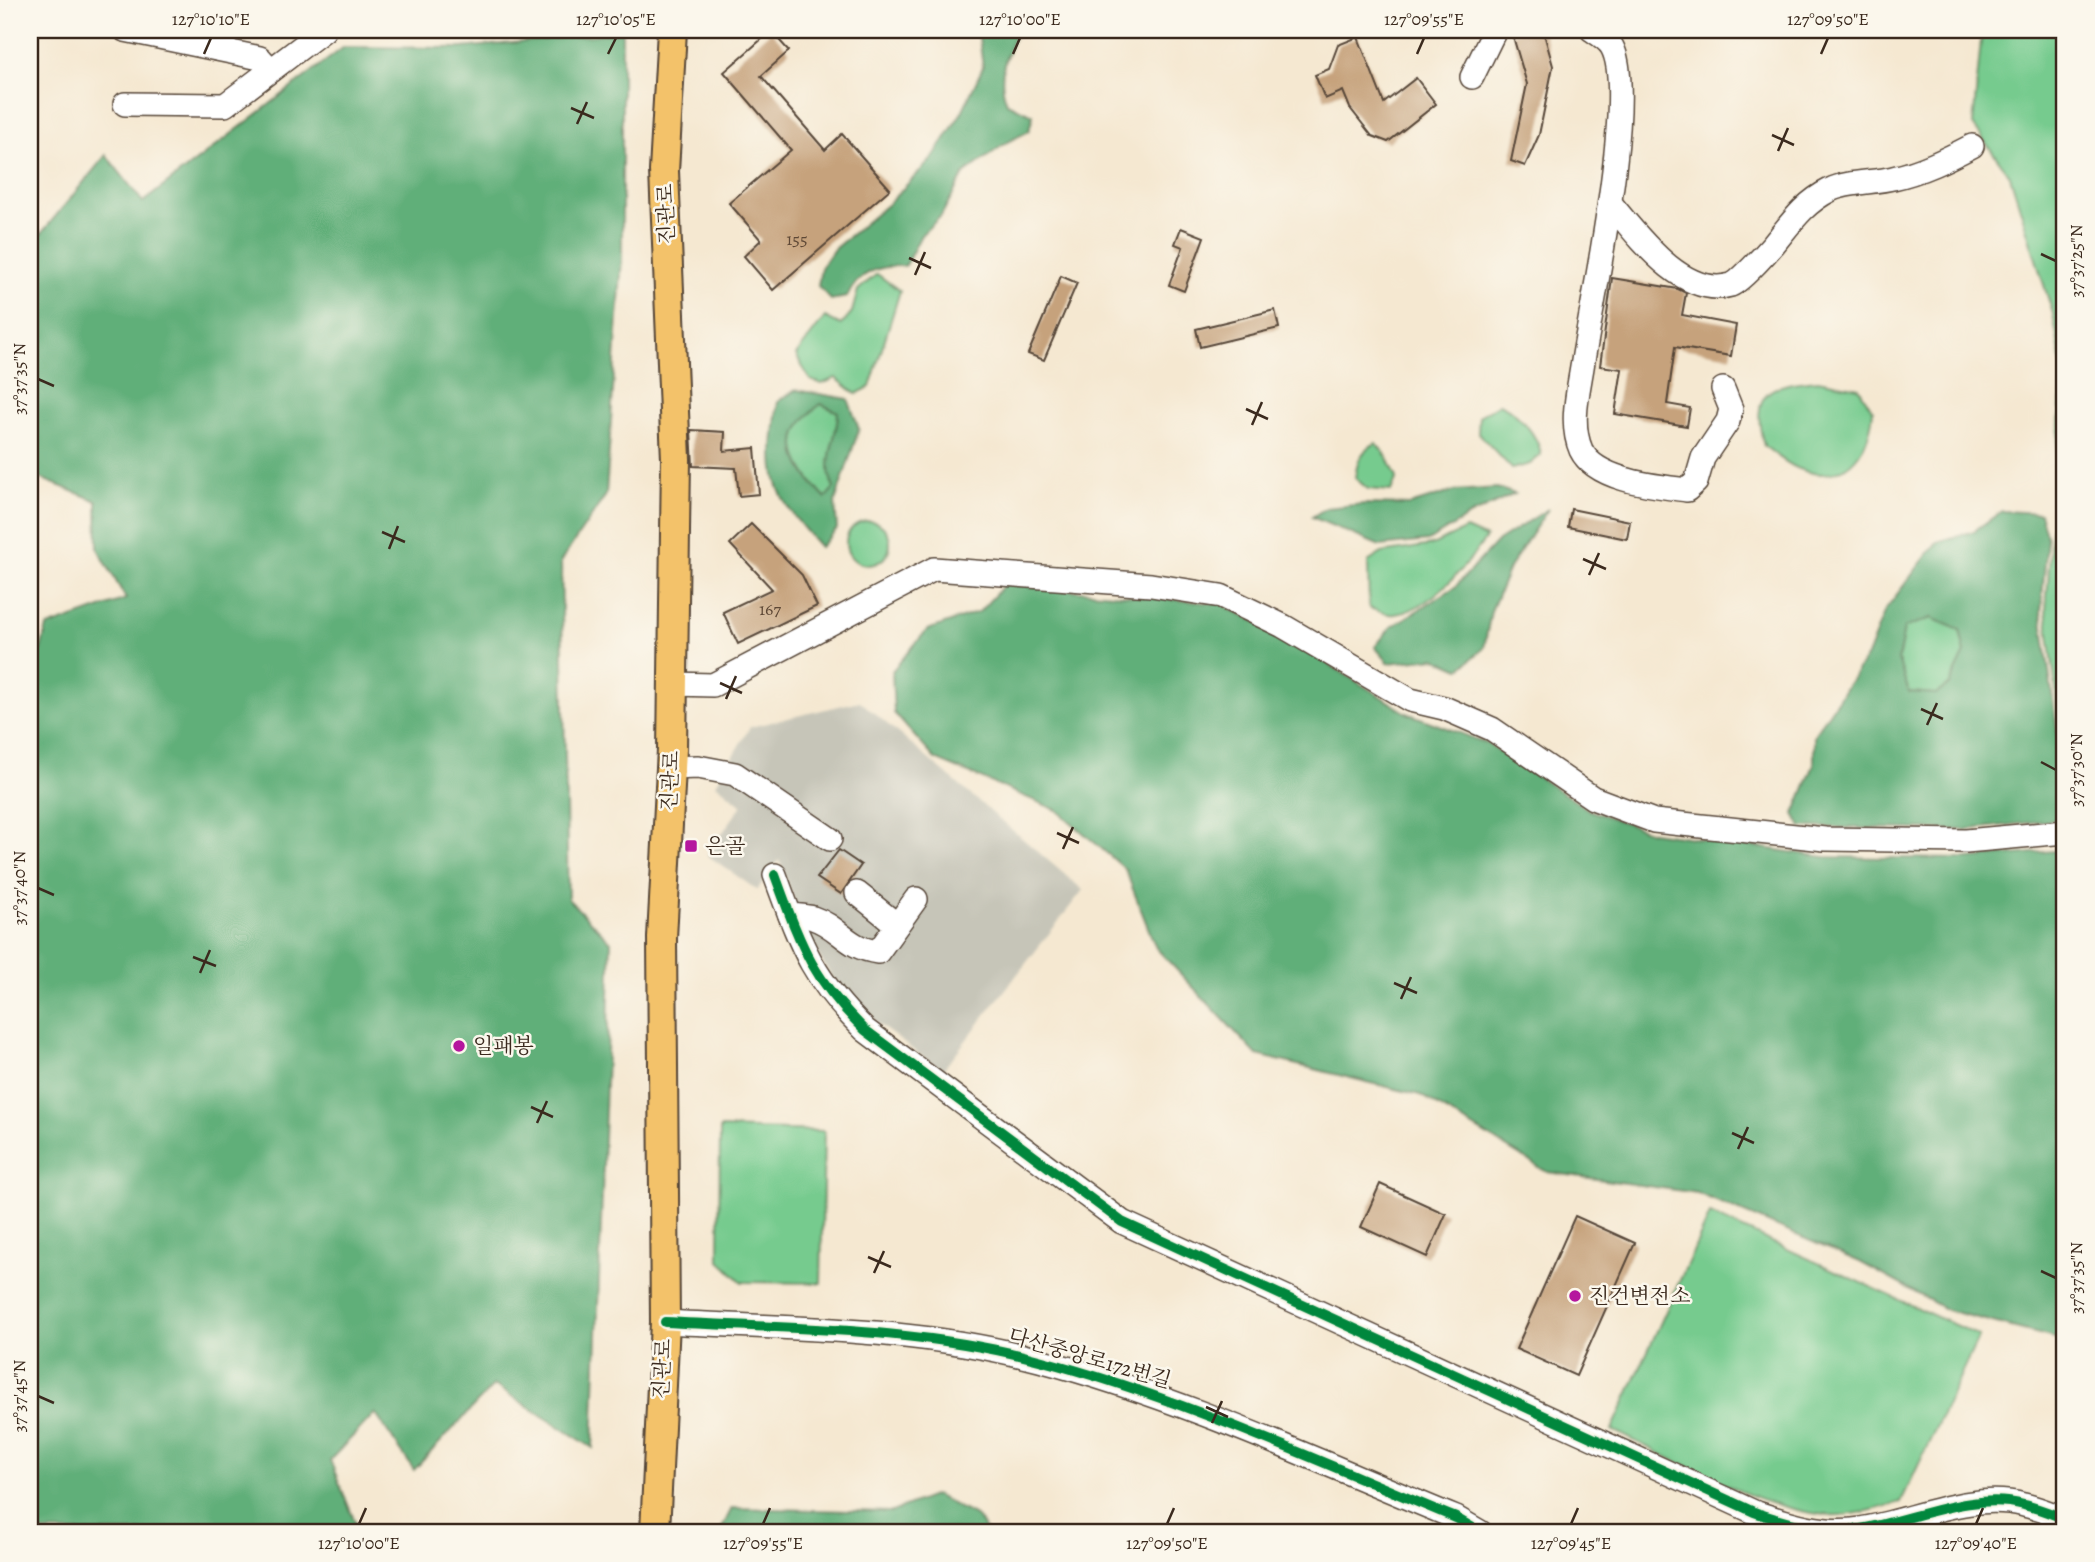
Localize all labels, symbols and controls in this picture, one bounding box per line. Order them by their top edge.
text: 127°10'10"E [172,7,250,31]
text: 127°10'05"E [576,7,656,31]
text: 127°10'00"E [979,7,1061,31]
text: 127°09'55"E [1384,7,1464,31]
text: 127°09'50"E [1787,7,1869,31]
street label: 진관로 [651,183,681,245]
text: 37°37'25"N [2064,224,2088,298]
house number: 155 [786,227,808,251]
text: 37°37'35"N [7,343,31,415]
house number: 167 [759,597,781,621]
text: 37°37'30"N [2064,733,2088,807]
street label: 진관로 [654,750,686,812]
place label: 은골 [705,832,746,860]
marker: 은골 [683,838,699,854]
text: 37°37'40"N [7,851,31,925]
place label: 일패봉 [473,1032,534,1060]
marker: 일패봉 [451,1038,467,1054]
text: 37°37'35"N [2064,1242,2088,1314]
place label: 진건변전소 [1589,1282,1690,1310]
marker: 진건변전소 [1567,1288,1583,1304]
street label: 다산중앙로172번길 [1005,1321,1175,1395]
street label: 진관로 [646,1338,678,1400]
text: 37°37'45"N [7,1359,31,1432]
text: 127°10'00"E [318,1531,400,1555]
text: 127°09'55"E [723,1531,803,1555]
text: 127°09'50"E [1126,1531,1208,1555]
text: 127°09'45"E [1531,1531,1611,1555]
text: 127°09'40"E [1935,1531,2017,1555]

